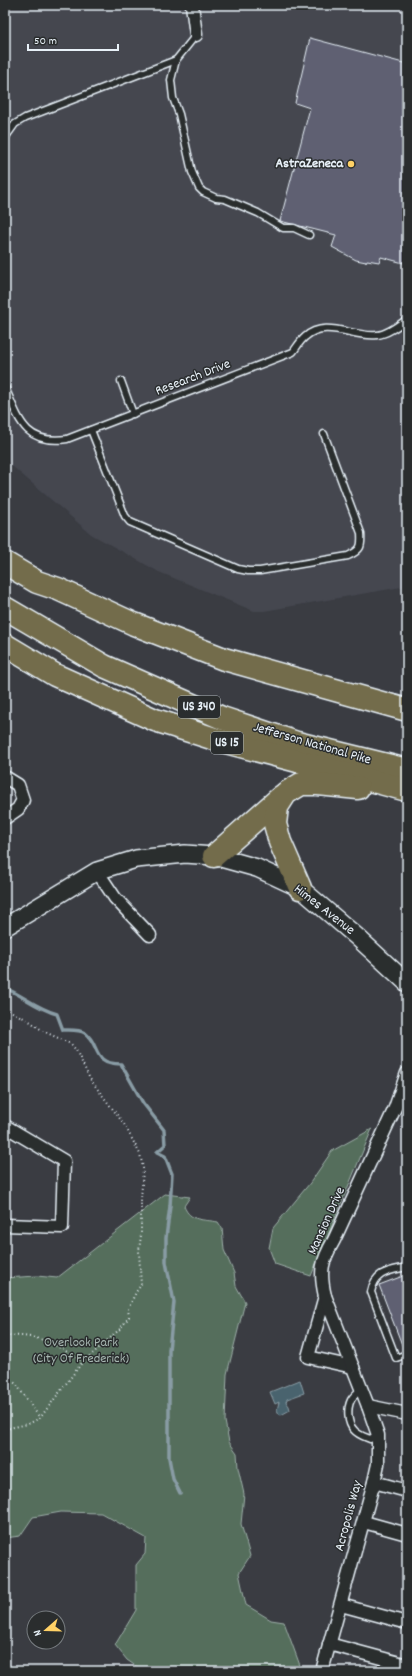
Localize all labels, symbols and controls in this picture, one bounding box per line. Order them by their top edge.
scale bar [28,26,118,52]
text: 50 m [34,33,57,50]
place label: AstraZeneca [275,154,344,174]
marker: AstraZeneca [346,159,356,169]
street label: Research Drive [153,355,233,401]
road number: US 340 [178,696,220,718]
street label: Jefferson National Pike [251,718,373,770]
road number: US 15 [211,732,243,754]
street label: Himes Avenue [289,880,359,940]
street label: Mansion Drive [303,1184,351,1258]
park label: Overlook Park (City Of Frederick) [33,1333,129,1369]
street label: Acropolis Way [330,1478,368,1554]
north arrow [26,1610,66,1650]
text: N [30,1627,47,1638]

